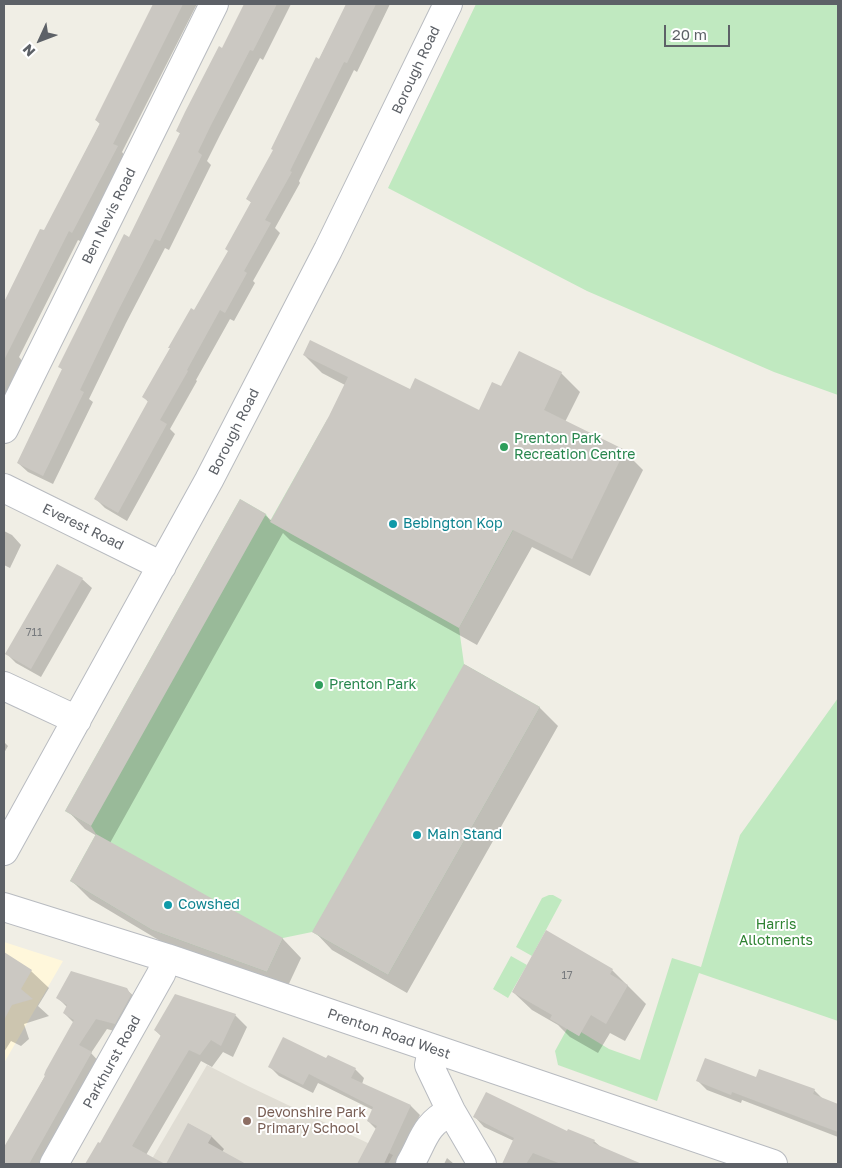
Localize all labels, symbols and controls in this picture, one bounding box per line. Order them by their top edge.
north arrow [15,15,65,65]
scale bar [667,15,733,47]
street label: Borough Road [388,23,444,117]
text: 20 m [672,25,707,43]
text: N [19,41,39,60]
street label: Ben Nevis Road [78,165,140,267]
street label: Borough Road [205,386,263,478]
place label: Prenton Park Recreation Centre [514,431,635,464]
marker: Prenton Park Recreation Centre [498,441,510,453]
street label: Everest Road [40,500,126,554]
place label: Bebington Kop [403,516,503,532]
marker: Bebington Kop [387,518,399,530]
house number: 711 [26,626,42,640]
place label: Prenton Park [329,677,416,693]
marker: Prenton Park [313,679,325,691]
place label: Main Stand [427,827,502,843]
marker: Main Stand [411,829,423,841]
place label: Cowshed [178,897,240,913]
marker: Cowshed [162,899,174,911]
park label: Harris Allotments [739,917,813,950]
house number: 17 [561,969,573,983]
street label: Prenton Road West [325,1005,453,1063]
street label: Parkhurst Road [80,1013,144,1111]
place label: Devonshire Park Primary School [257,1105,366,1138]
marker: Devonshire Park Primary School [241,1115,253,1127]

